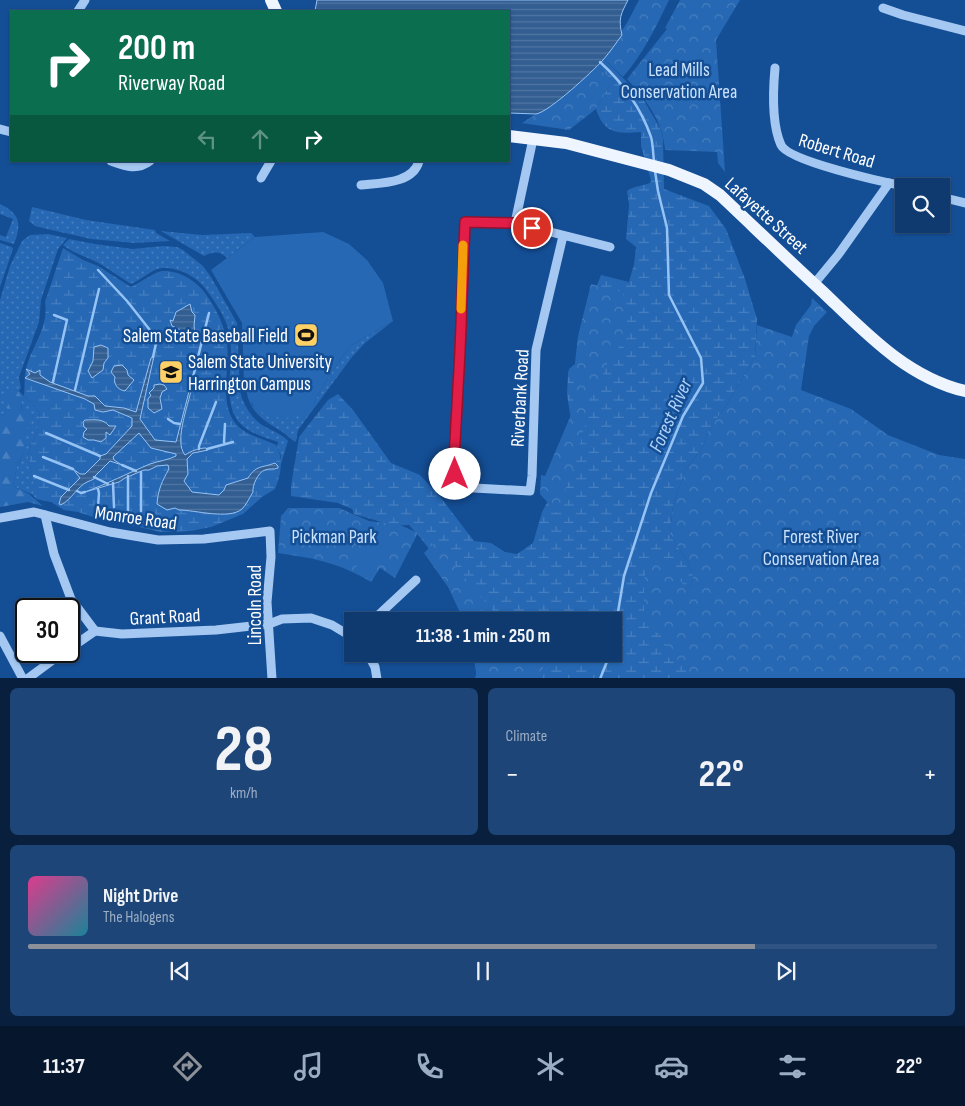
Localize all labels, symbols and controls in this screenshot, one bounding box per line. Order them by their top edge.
text: 200 m [118,27,195,70]
icon: right [35,30,100,95]
park label: Lead Mills Conservation Area [621,59,737,104]
text: Riverway Road [118,70,225,97]
icon: left [193,125,221,153]
icon: ahead [246,125,274,153]
icon: right [299,125,327,153]
street label: Robert Road [796,129,877,174]
street label: Lafayette Street [720,173,812,260]
map controls [895,178,950,233]
button: search [895,178,950,233]
pin [511,207,553,249]
icon: arrive [518,214,546,242]
sports icon: Salem State Baseball Field [293,322,319,348]
place label: Salem State Baseball Field [123,325,288,348]
street label: Riverbank Road [506,349,535,448]
place label: Salem State University Harrington Campus [188,351,333,396]
school or university icon: Salem State University Harrington Campus [158,359,184,385]
water label: Forest River [644,374,698,456]
position arrow [428,447,480,499]
street label: Monroe Road [93,501,178,536]
park label: Pickman Park [292,526,377,549]
park label: Forest River Conservation Area [763,526,879,571]
street label: Lincoln Road [244,565,267,645]
speed limit sign: 30 [15,598,80,663]
street label: Grant Road [129,604,201,631]
text: 11:38 · 1 min · 250 m [416,625,550,648]
text: 28 [214,712,273,790]
text: Climate [506,727,547,746]
text: 22° [699,752,744,797]
text: − [506,758,519,791]
text: + [923,758,937,791]
text: km/h [230,784,258,803]
text: Night Drive [103,885,178,908]
text: The Halogens [103,908,174,927]
icon: previous [166,957,194,985]
icon: pause [469,957,497,985]
icon: next [772,957,800,985]
icon: directions [170,1049,205,1084]
icon: music [291,1049,326,1084]
icon: phone [412,1049,447,1084]
icon: climate [533,1049,568,1084]
icon: car [654,1049,689,1084]
icon: filters [775,1049,810,1084]
text: 11:37 [43,1053,85,1080]
text: 22° [896,1053,922,1080]

